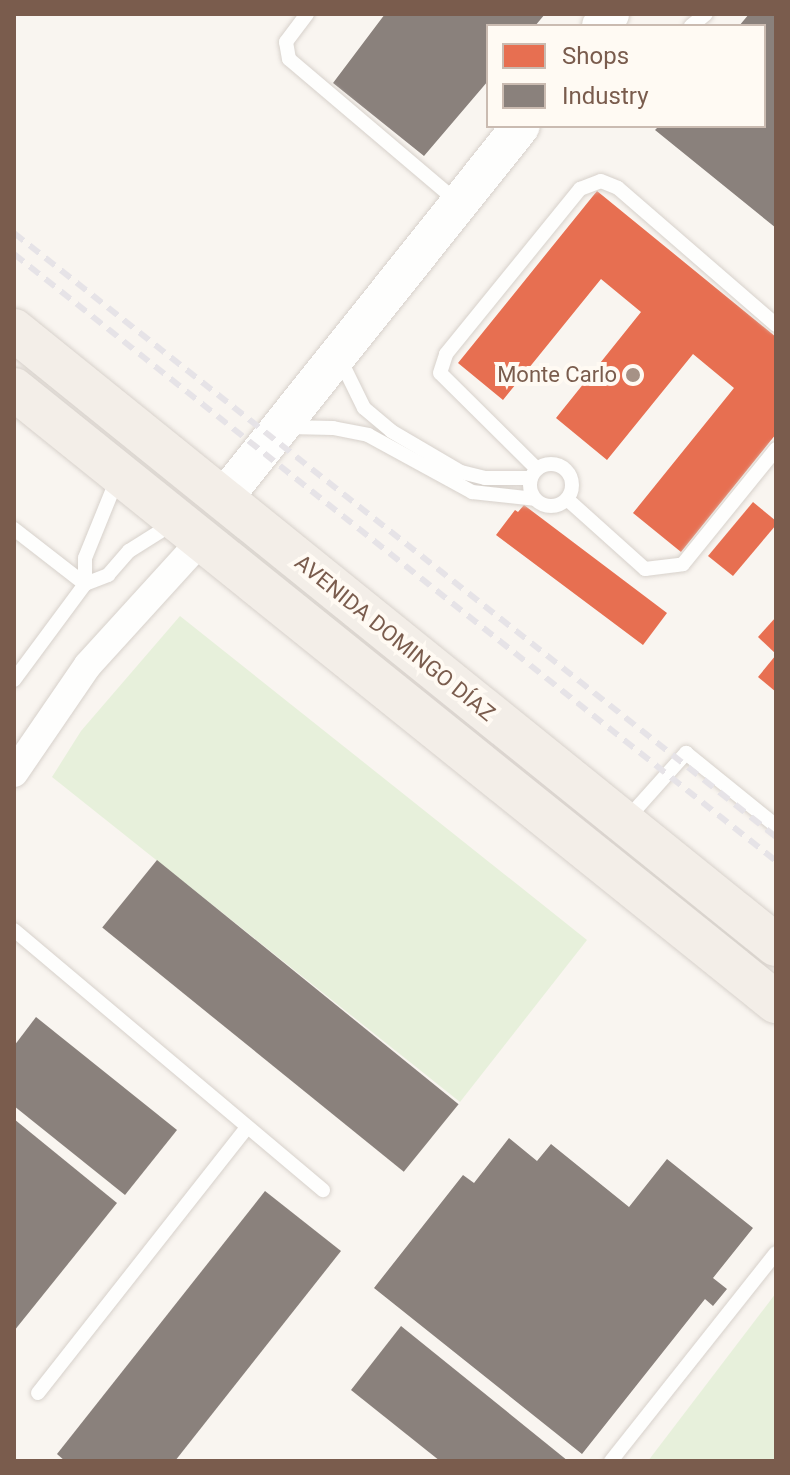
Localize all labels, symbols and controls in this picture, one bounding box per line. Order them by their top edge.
legend [486,24,766,128]
text: Shops [562,42,629,70]
text: Industry [562,82,648,110]
place label: Monte Carlo [497,362,617,388]
marker: Monte Carlo [624,366,642,384]
street label: AVENIDA DOMINGO DÍAZ [290,549,500,727]

